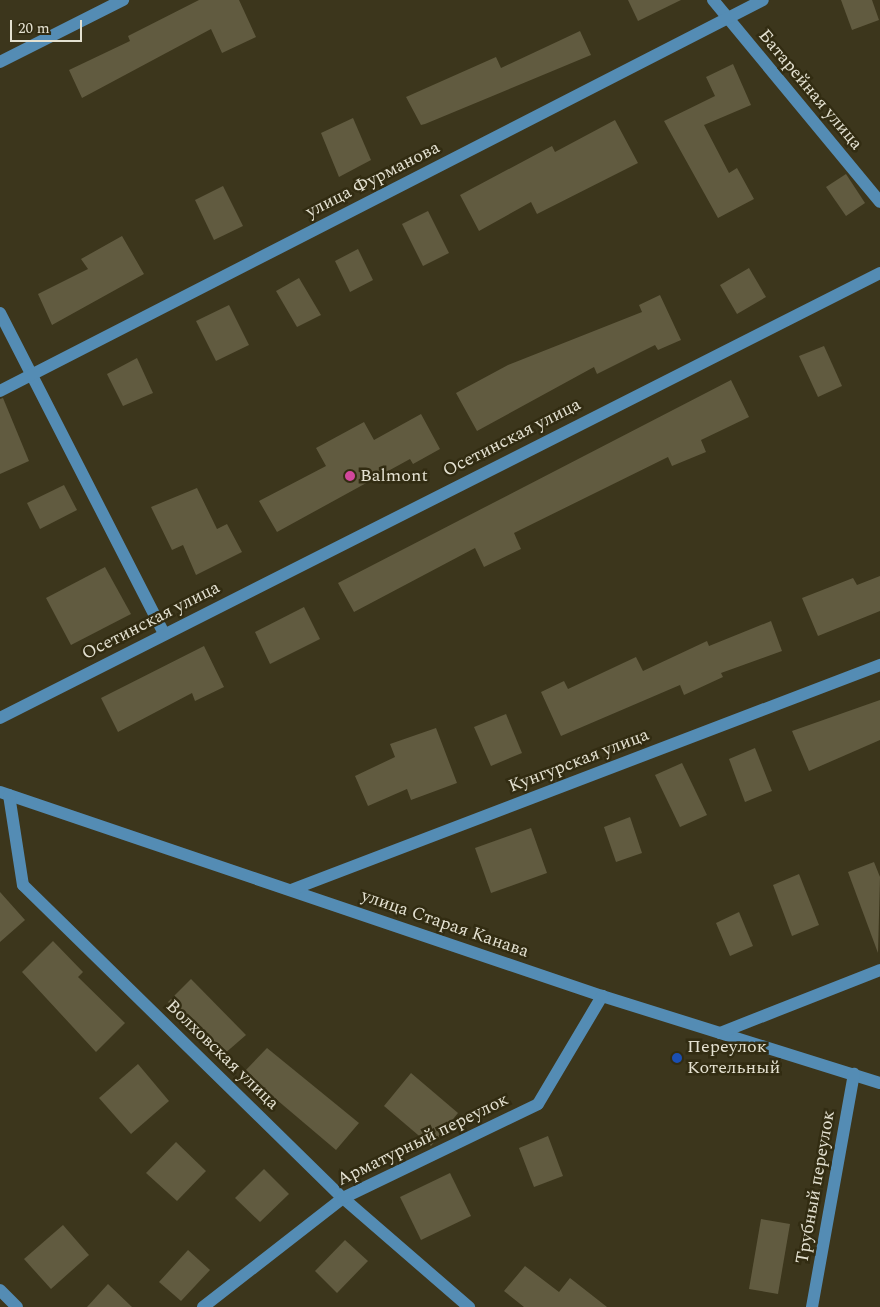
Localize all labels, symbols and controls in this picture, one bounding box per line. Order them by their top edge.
scale bar [12,10,85,42]
text: 20 m [18,17,50,40]
street label: Батарейная улица [753,25,867,155]
street label: улица Фурманова [302,137,444,223]
street label: Осетинская улица [439,394,585,482]
place label: Balmont [360,465,428,487]
marker: Balmont [344,470,356,482]
street label: Осетинская улица [78,577,224,665]
street label: Кунгурская улица [506,724,652,798]
street label: улица Старая Канава [358,885,532,963]
street label: Волховская улица [161,996,283,1114]
place label: Переулок Котельный [687,1037,780,1080]
marker: Переулок Котельный [671,1052,683,1064]
street label: Арматурный переулок [334,1089,512,1191]
street label: Трубный переулок [792,1109,840,1265]

